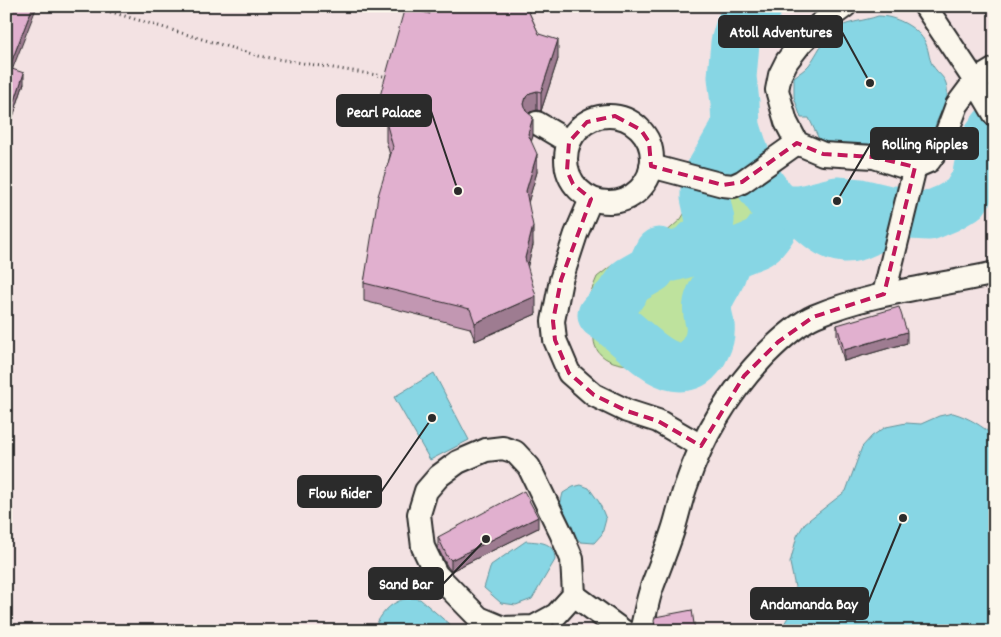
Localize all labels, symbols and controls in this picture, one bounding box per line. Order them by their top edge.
callout: Atoll Adventures [719,16,842,47]
text: Atoll Adventures [730,22,833,45]
callout: Pearl Palace [337,95,431,126]
text: Pearl Palace [347,102,421,125]
callout: Rolling Ripples [871,128,978,159]
text: Rolling Ripples [882,134,969,157]
callout: Flow Rider [298,476,381,507]
text: Flow Rider [308,483,373,506]
callout: Sand Bar [369,568,443,599]
text: Sand Bar [379,574,434,597]
callout: Andamanda Bay [751,588,868,619]
text: Andamanda Bay [760,594,859,617]

